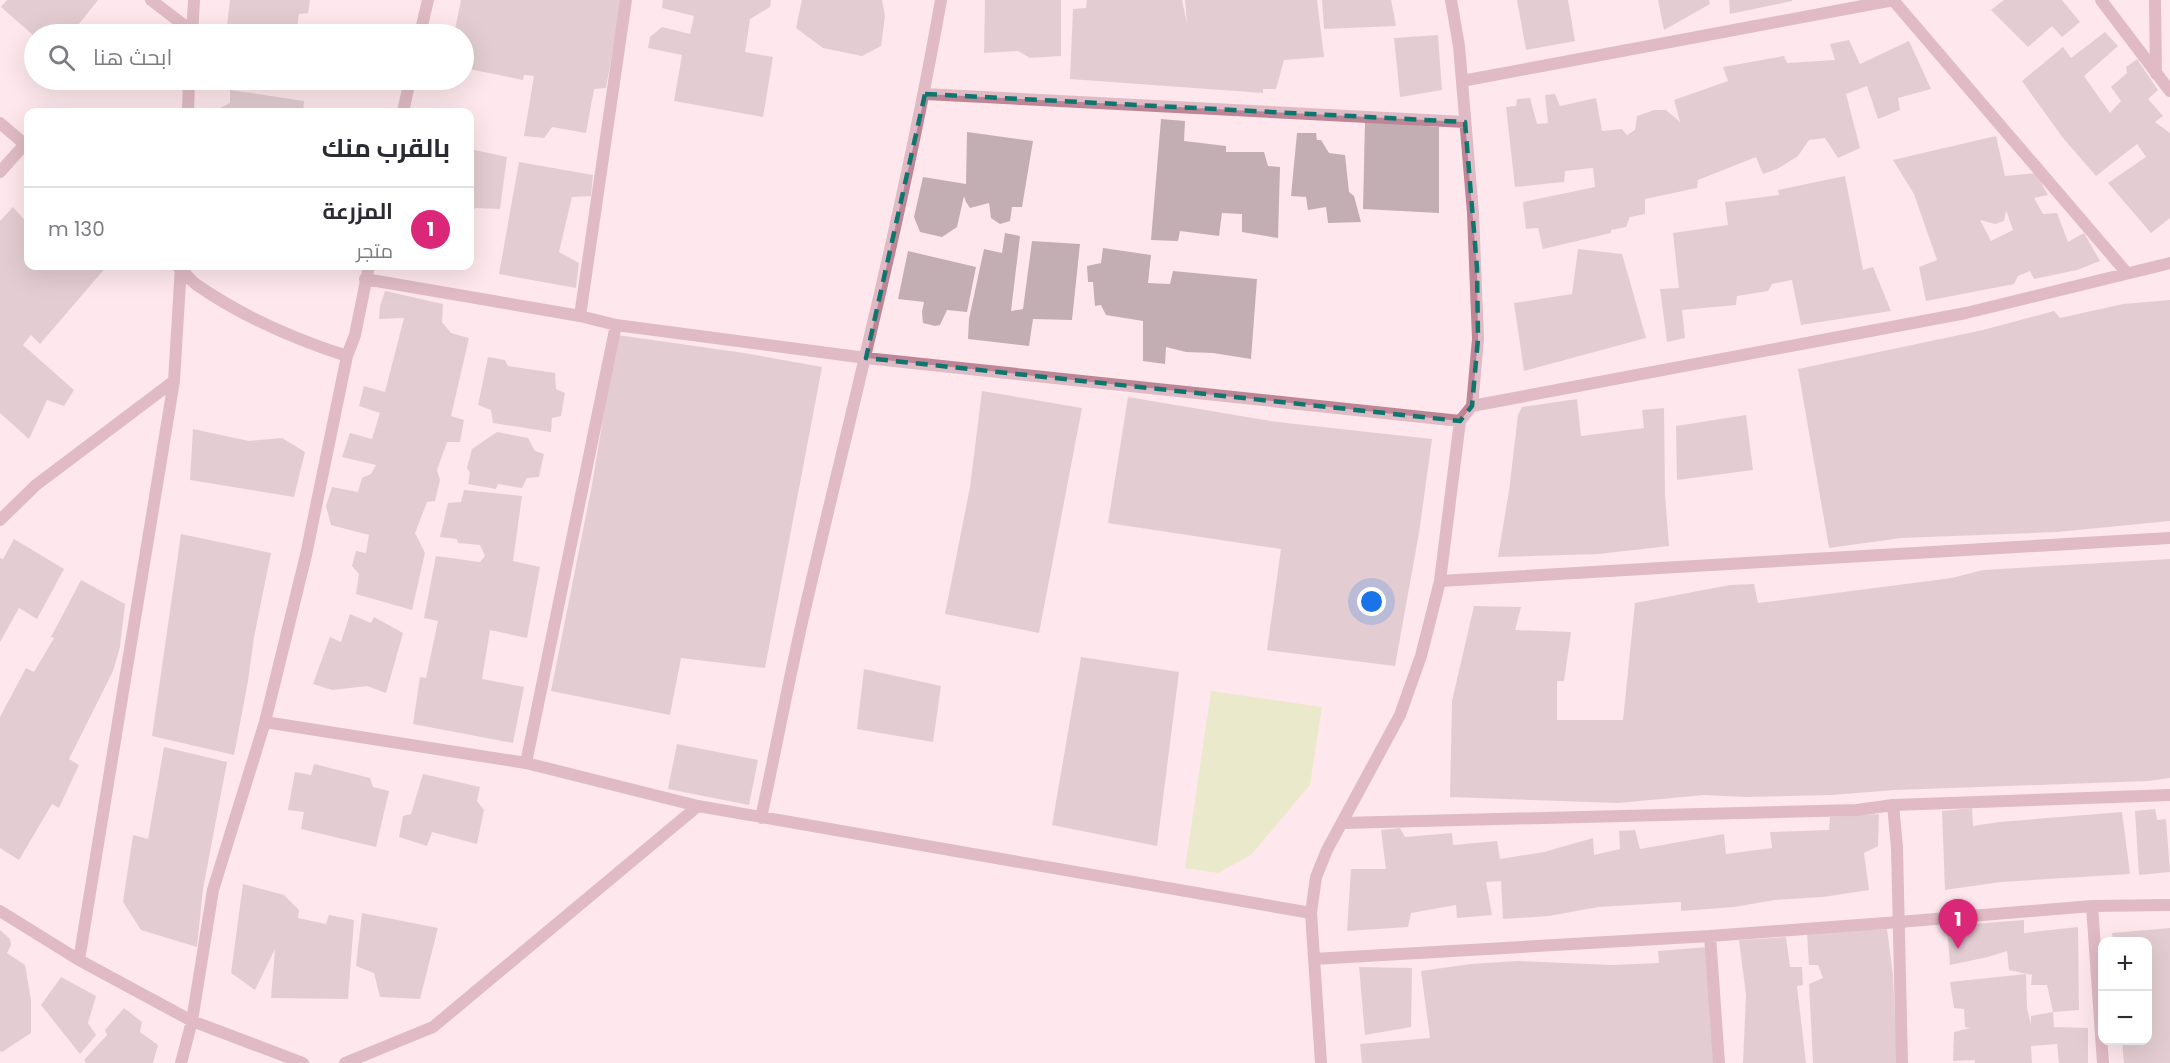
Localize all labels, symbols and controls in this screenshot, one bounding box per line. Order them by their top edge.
search box [24,24,474,90]
icon: search [45,41,78,74]
text: ابحث هنا [93,42,172,73]
text: بالقرب منك [322,130,450,166]
text: المزرعة [322,196,393,227]
text: 130 m [48,215,105,243]
text: 1 [427,215,434,243]
text: متجر [356,237,393,265]
your location [1357,587,1386,616]
pin: 1 [1938,900,1978,949]
map controls [2098,937,2152,1045]
button: + [2098,937,2152,991]
button: − [2098,991,2152,1045]

